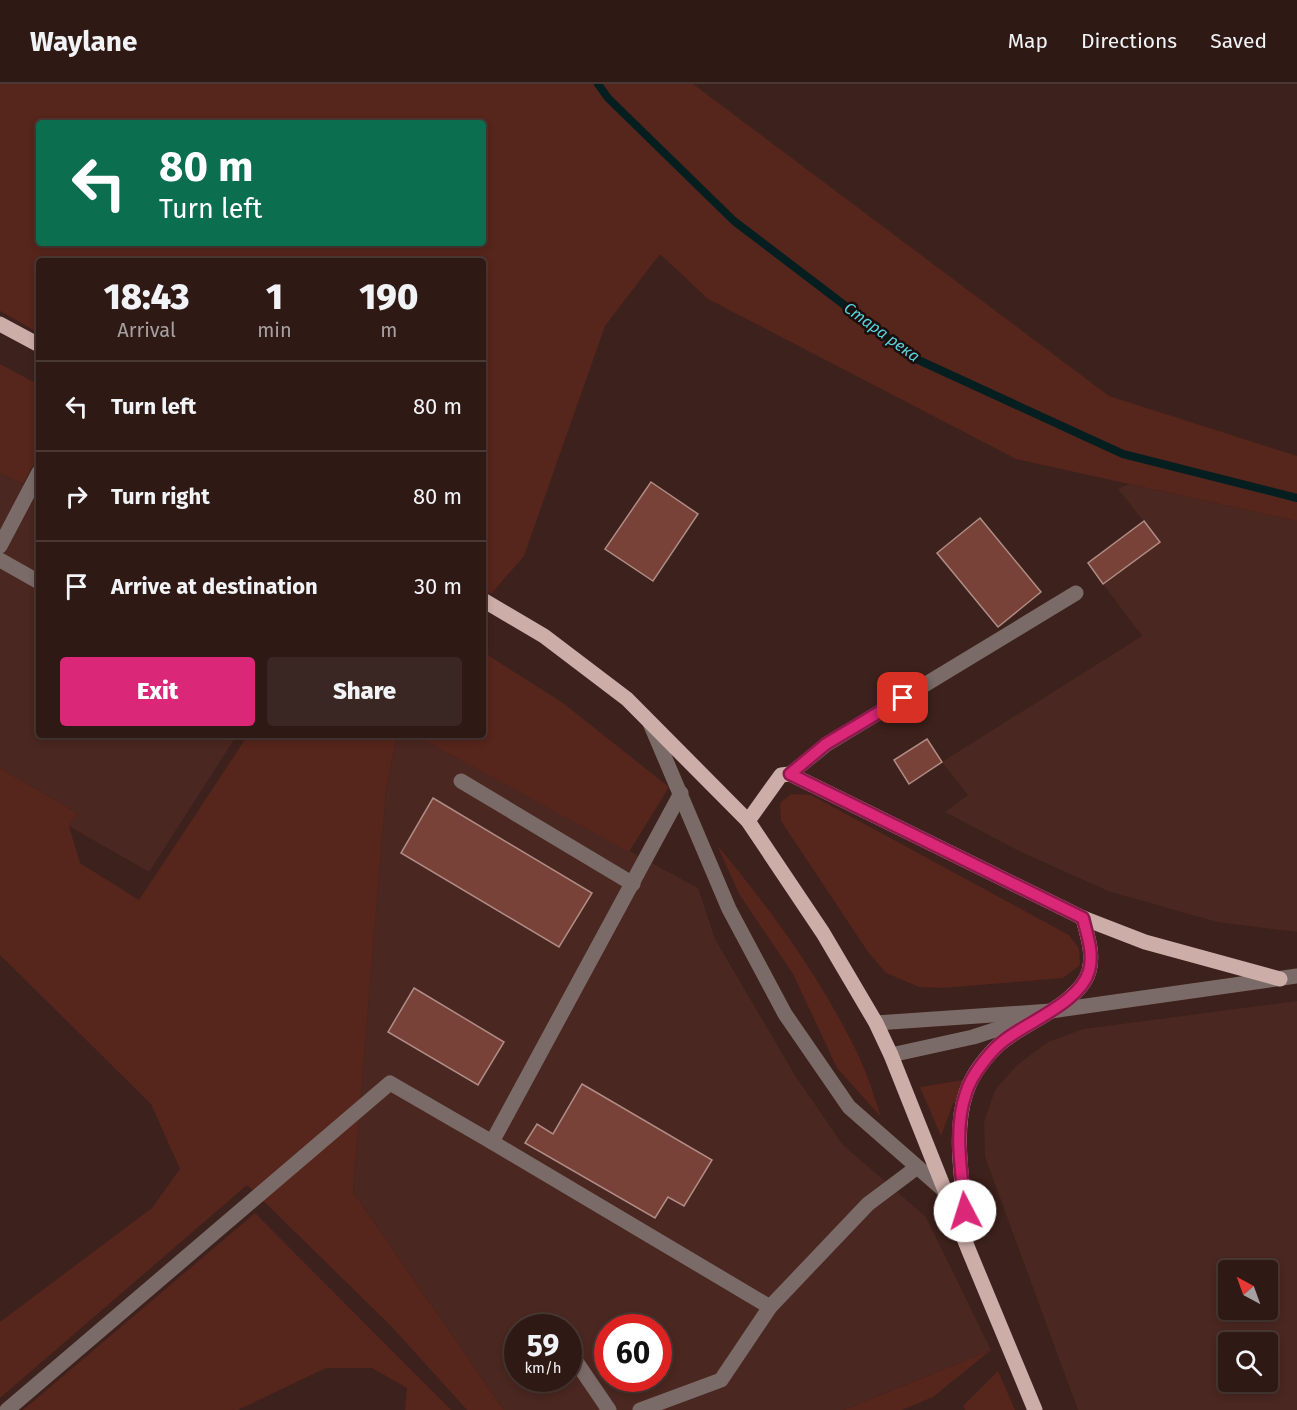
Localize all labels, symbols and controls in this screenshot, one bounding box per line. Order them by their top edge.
text: Waylane [30,25,137,58]
text: Map [1008,28,1048,54]
text: Directions [1081,28,1177,54]
text: Saved [1210,28,1267,54]
text: 80 m [159,142,253,192]
icon: left [60,144,138,222]
text: Turn left [159,193,262,225]
text: 18:43 [104,275,190,319]
text: 1 [266,275,283,319]
text: 190 [359,275,418,319]
water label: Стара река [840,298,924,366]
text: Arrival [117,318,176,342]
text: min [257,318,292,342]
text: m [380,318,397,342]
icon: left [60,390,93,423]
text: Turn left [111,393,196,420]
text: 80 m [413,393,462,420]
icon: right [60,480,93,513]
text: Turn right [111,483,210,510]
text: 80 m [413,483,462,510]
icon: arrive [60,570,93,603]
text: Arrive at destination [111,573,318,600]
text: 30 m [414,573,462,600]
button: Exit [60,657,255,726]
button: Share [267,657,462,726]
pin [877,672,928,723]
icon: arrive [886,681,919,714]
position arrow [933,1179,997,1243]
north arrow [1218,1260,1278,1320]
map controls [1218,1260,1278,1392]
speed limit sign: 60 [594,1314,672,1392]
text: 59 [527,1328,559,1364]
button: search [1218,1332,1278,1392]
text: km/h [524,1359,562,1377]

